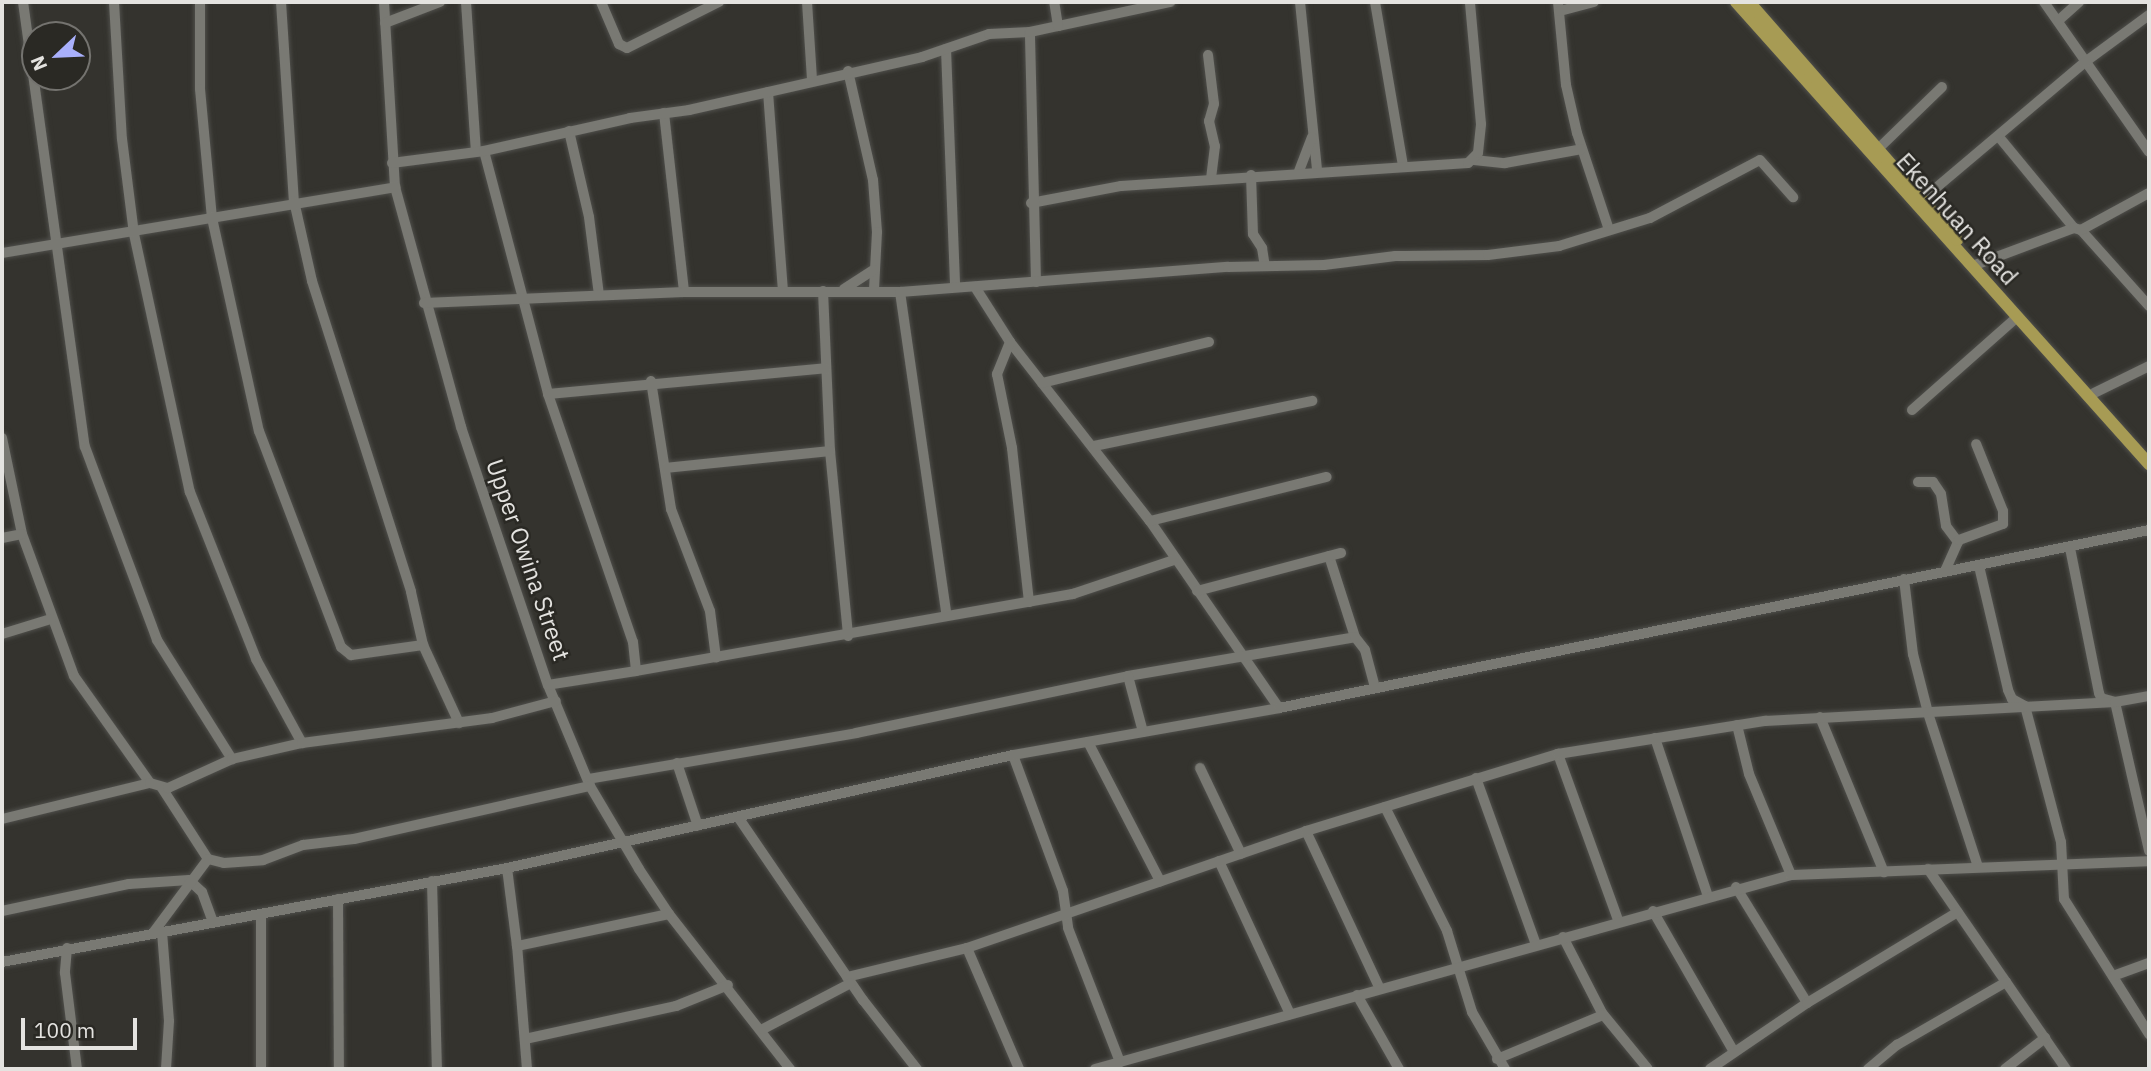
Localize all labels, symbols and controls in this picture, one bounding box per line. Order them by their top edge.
north arrow [21,21,91,91]
text: N [25,52,52,74]
street label: Ekenhuan Road [1890,147,2024,291]
street label: Upper Owina Street [480,455,576,665]
scale bar [24,1004,140,1048]
text: 100 m [34,1016,95,1044]

